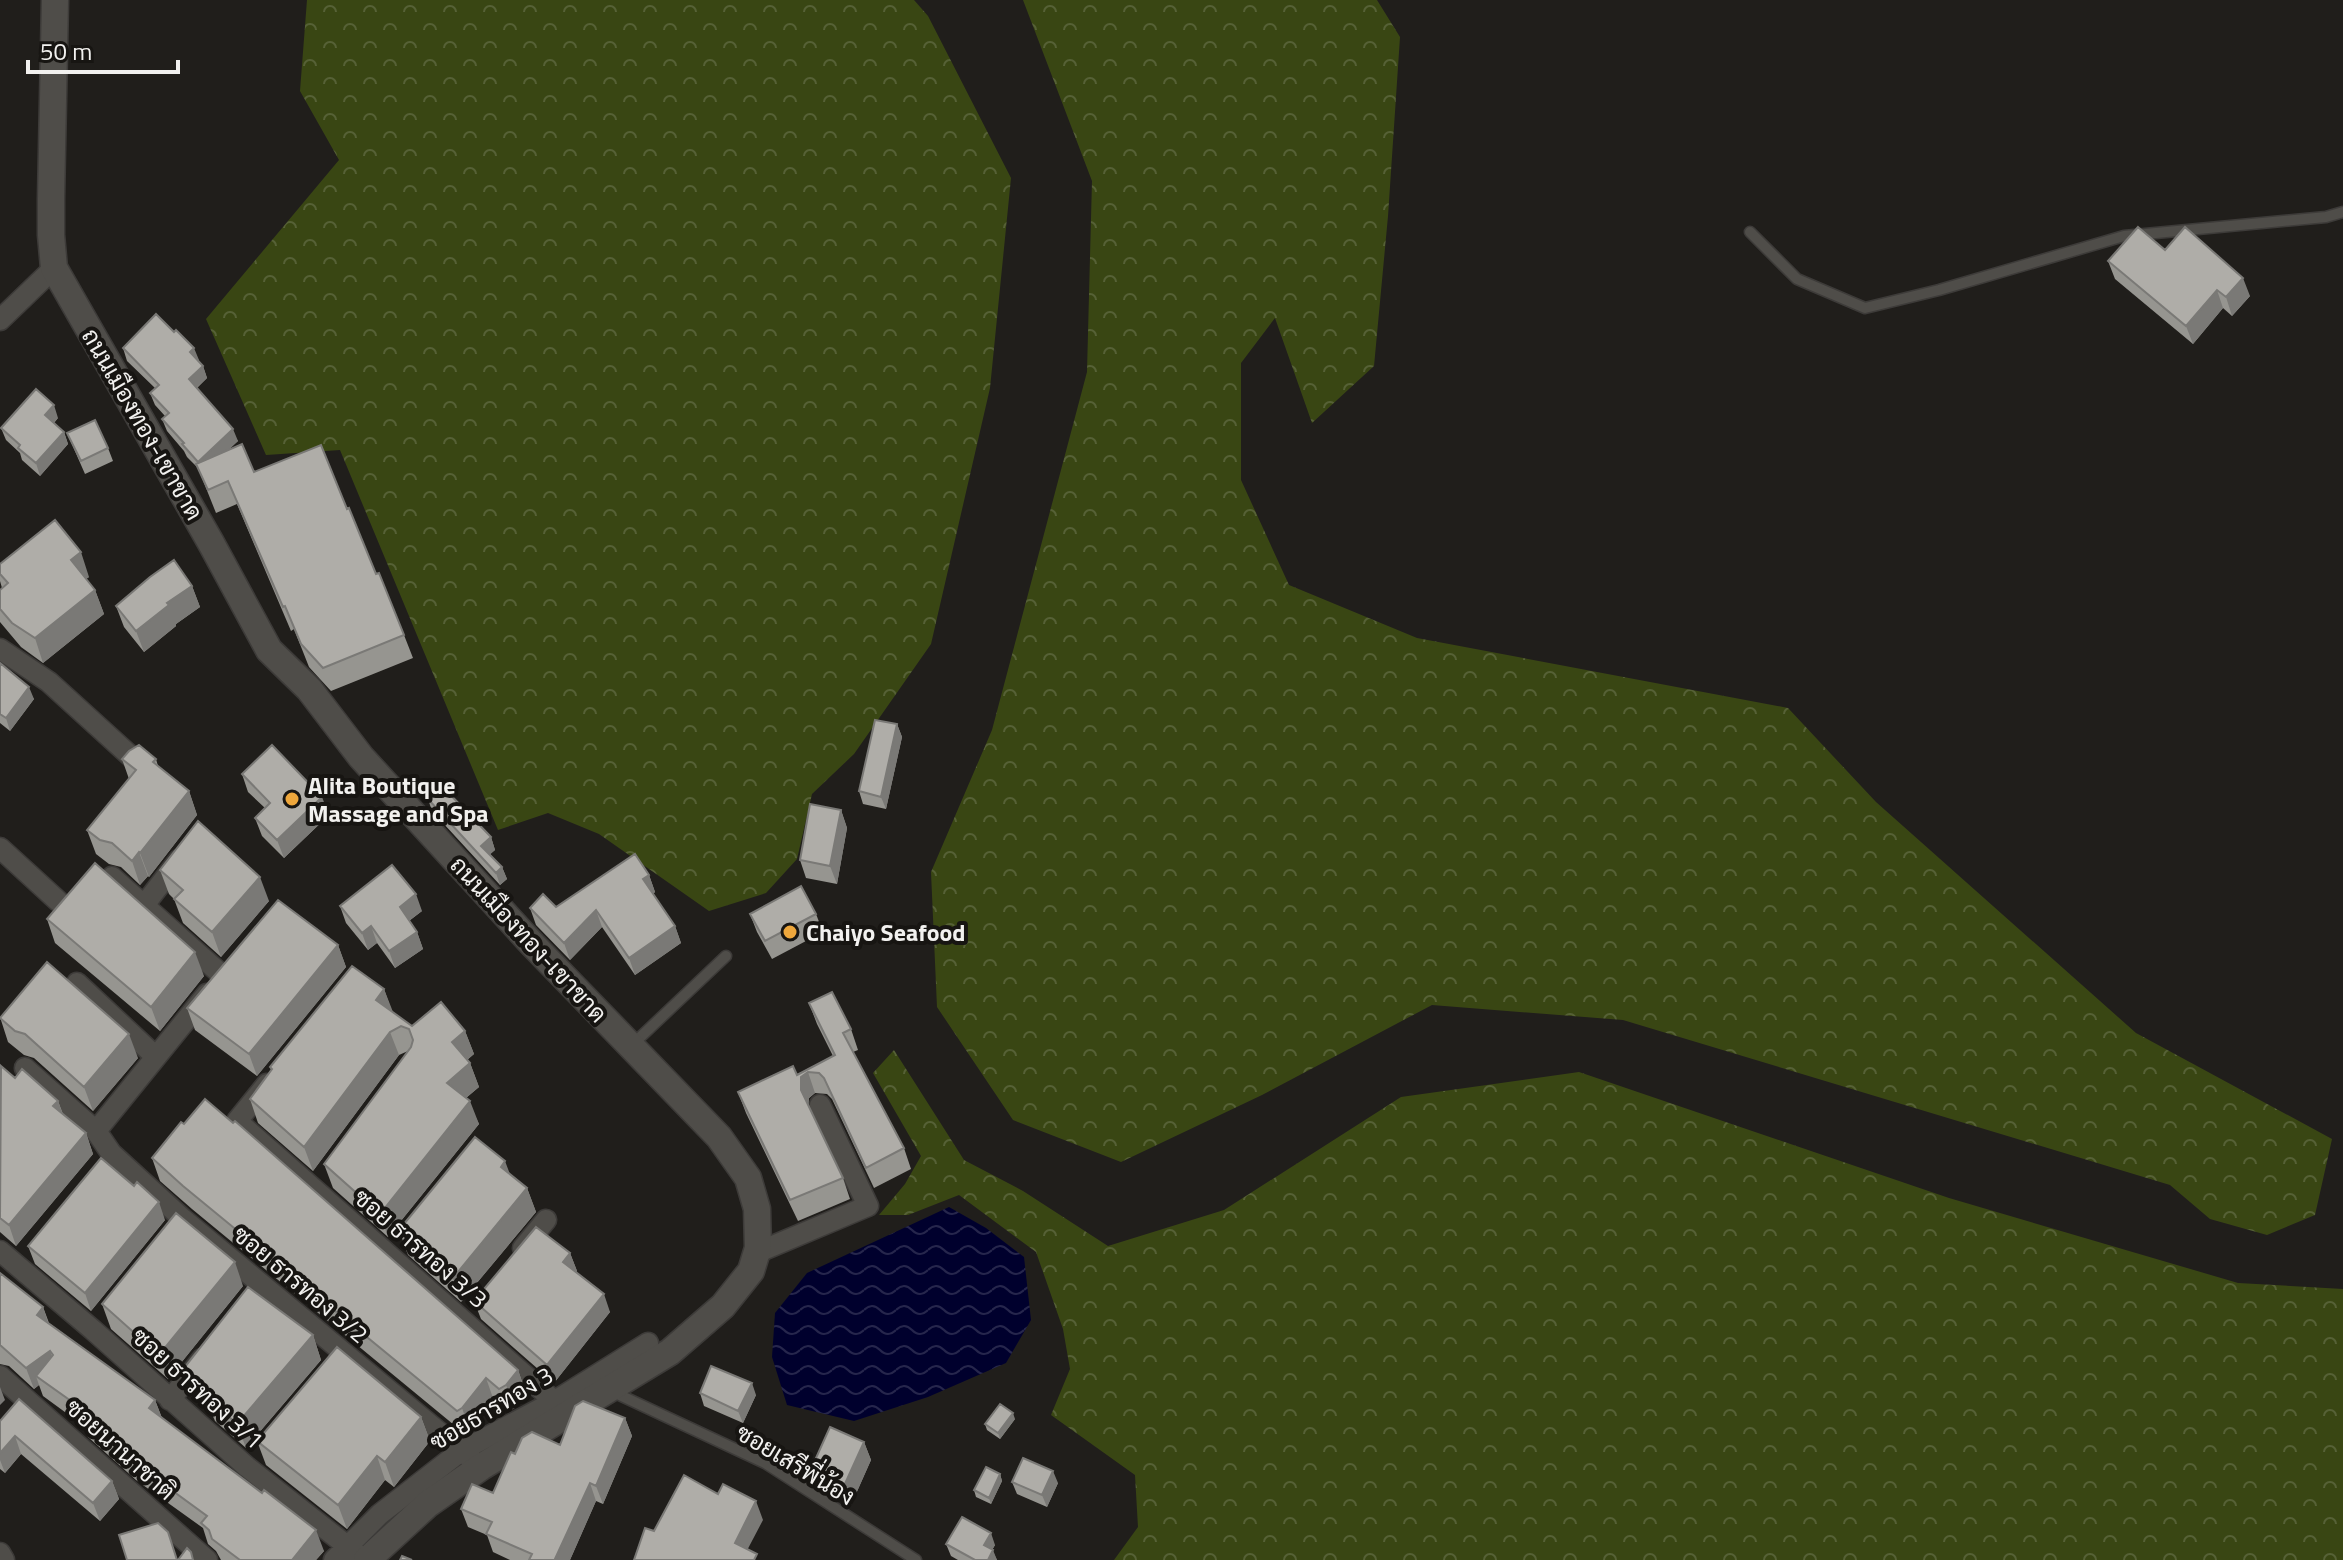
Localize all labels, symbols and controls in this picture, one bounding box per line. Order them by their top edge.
scale bar [28,24,178,74]
text: 50 m [40,33,92,69]
street label: ถนนเมืองทอง-เขาขาด [73,321,213,527]
place label: Alita Boutique Massage and Spa [308,767,488,831]
marker: Alita Boutique Massage and Spa [283,790,301,808]
street label: ถนนเมืองทอง-เขาขาด [442,848,616,1030]
place label: Chaiyo Seafood [806,914,965,950]
marker: Chaiyo Seafood [781,923,799,941]
street label: ซอย ธารทอง 3/3 [346,1180,496,1316]
street label: ซอย ธารทอง 3/2 [225,1217,377,1351]
street label: ซอย ธารทอง 3/1 [124,1319,272,1457]
street label: ซอยธารทอง 3 [422,1357,560,1459]
street label: ซอยนานาชาติ [58,1390,184,1508]
street label: ซอยเสรีพี่น้อง [730,1413,863,1514]

